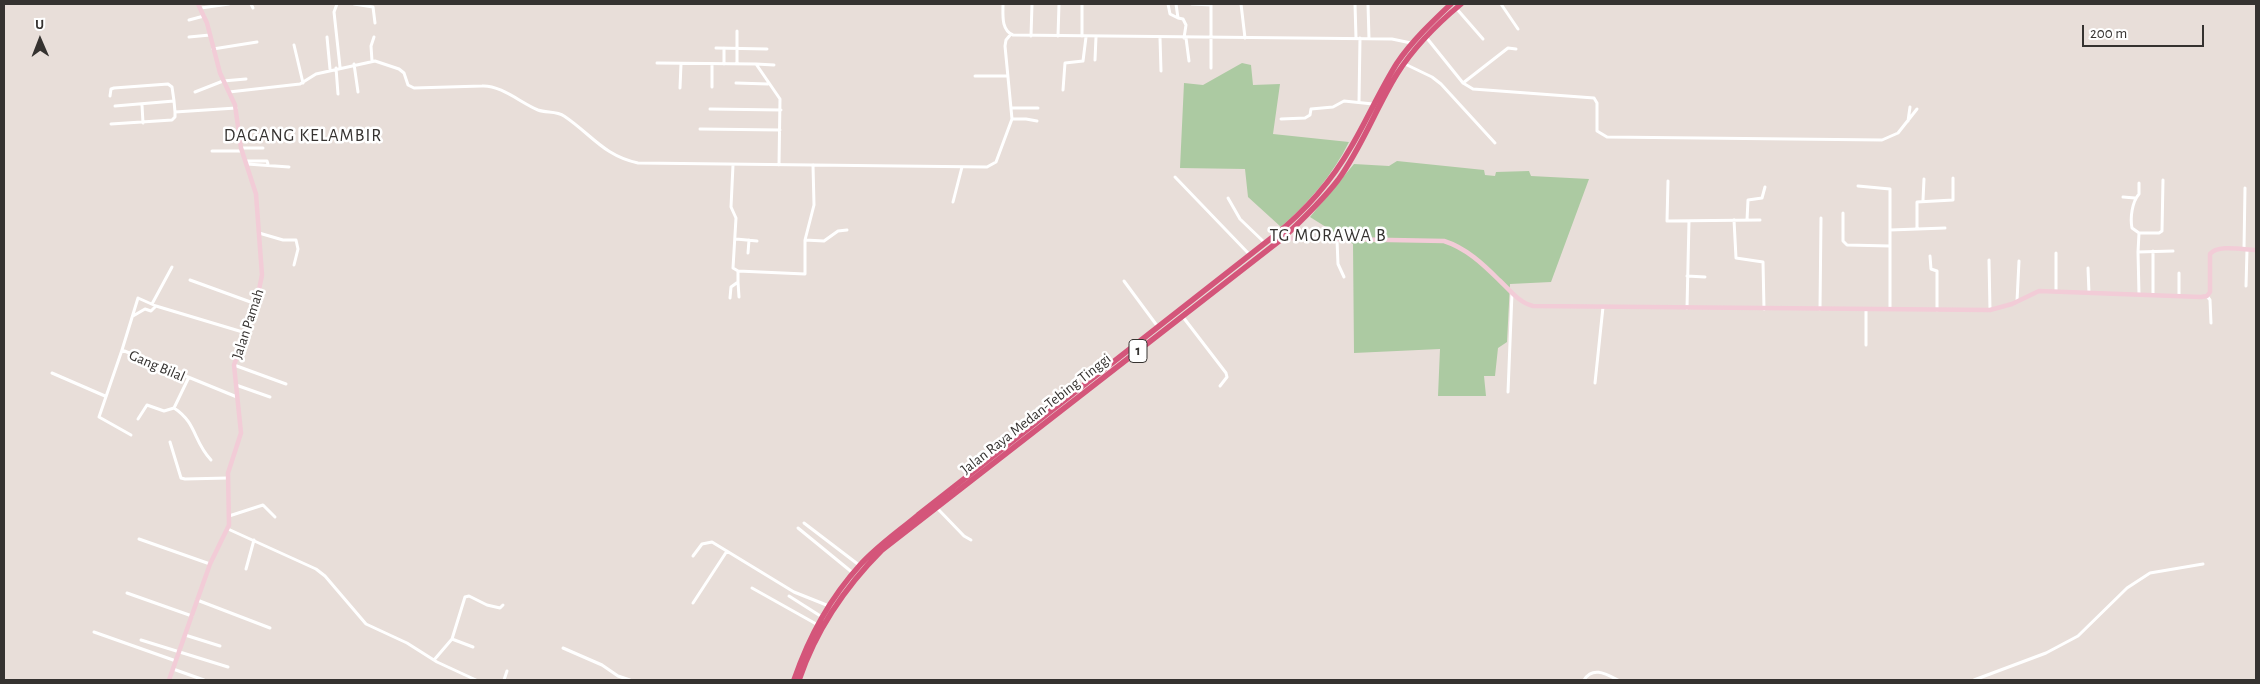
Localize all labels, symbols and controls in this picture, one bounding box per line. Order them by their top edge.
north arrow [15,15,65,65]
scale bar [2085,15,2208,47]
text: U [35,18,44,32]
text: 200 m [2090,26,2127,41]
district label: DAGANG KELAMBIR [222,125,384,147]
district label: TG MORAWA B [1268,225,1388,247]
street label: Jalan Pamah [228,287,268,361]
road number: 1 [1129,340,1147,362]
street label: Gang Bilal [126,346,188,386]
street label: Jalan Raya Medan-Tebing Tinggi [957,350,1115,478]

